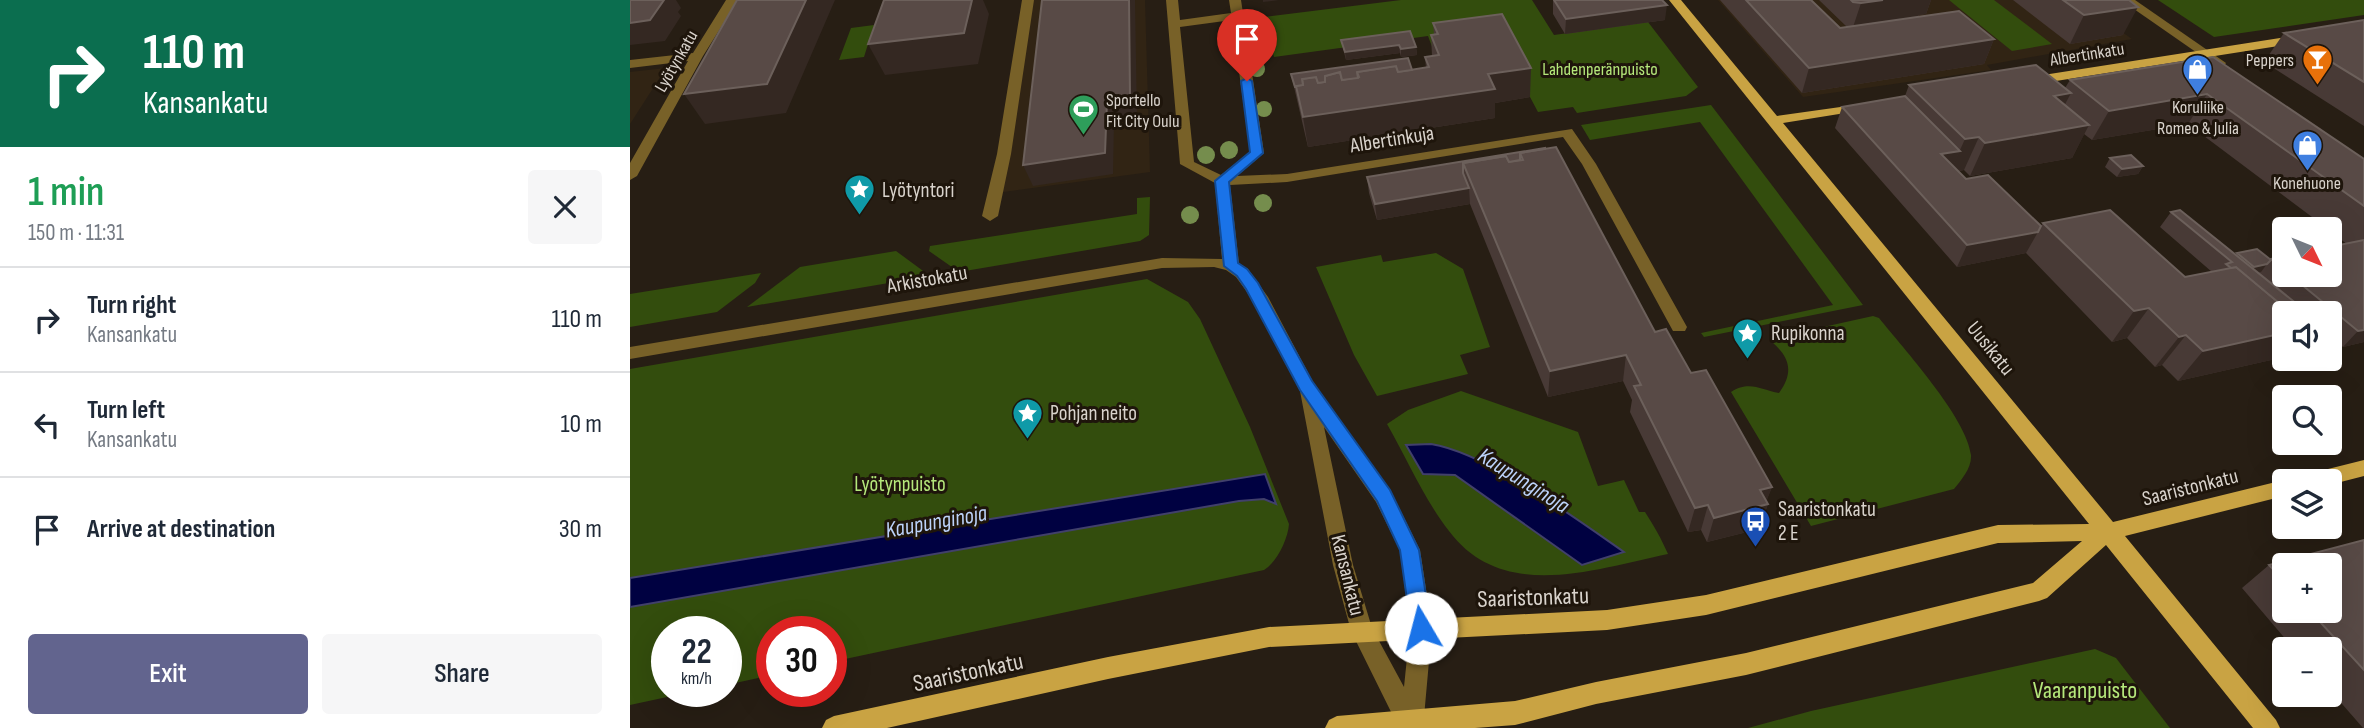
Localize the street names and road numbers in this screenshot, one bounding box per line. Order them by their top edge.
street label: Lyötynkatu [650,27,702,96]
street label: Albertinkatu [2048,38,2126,71]
street label: Albertinkuja [1347,121,1436,159]
street label: Arkistokatu [884,260,969,299]
street label: Uusikatu [1961,316,2020,380]
street label: Saaristonkatu [2140,464,2241,511]
street label: Kansankatu [1325,532,1370,618]
street label: Saaristonkatu [1477,581,1589,614]
street label: Saaristonkatu [910,647,1026,698]

